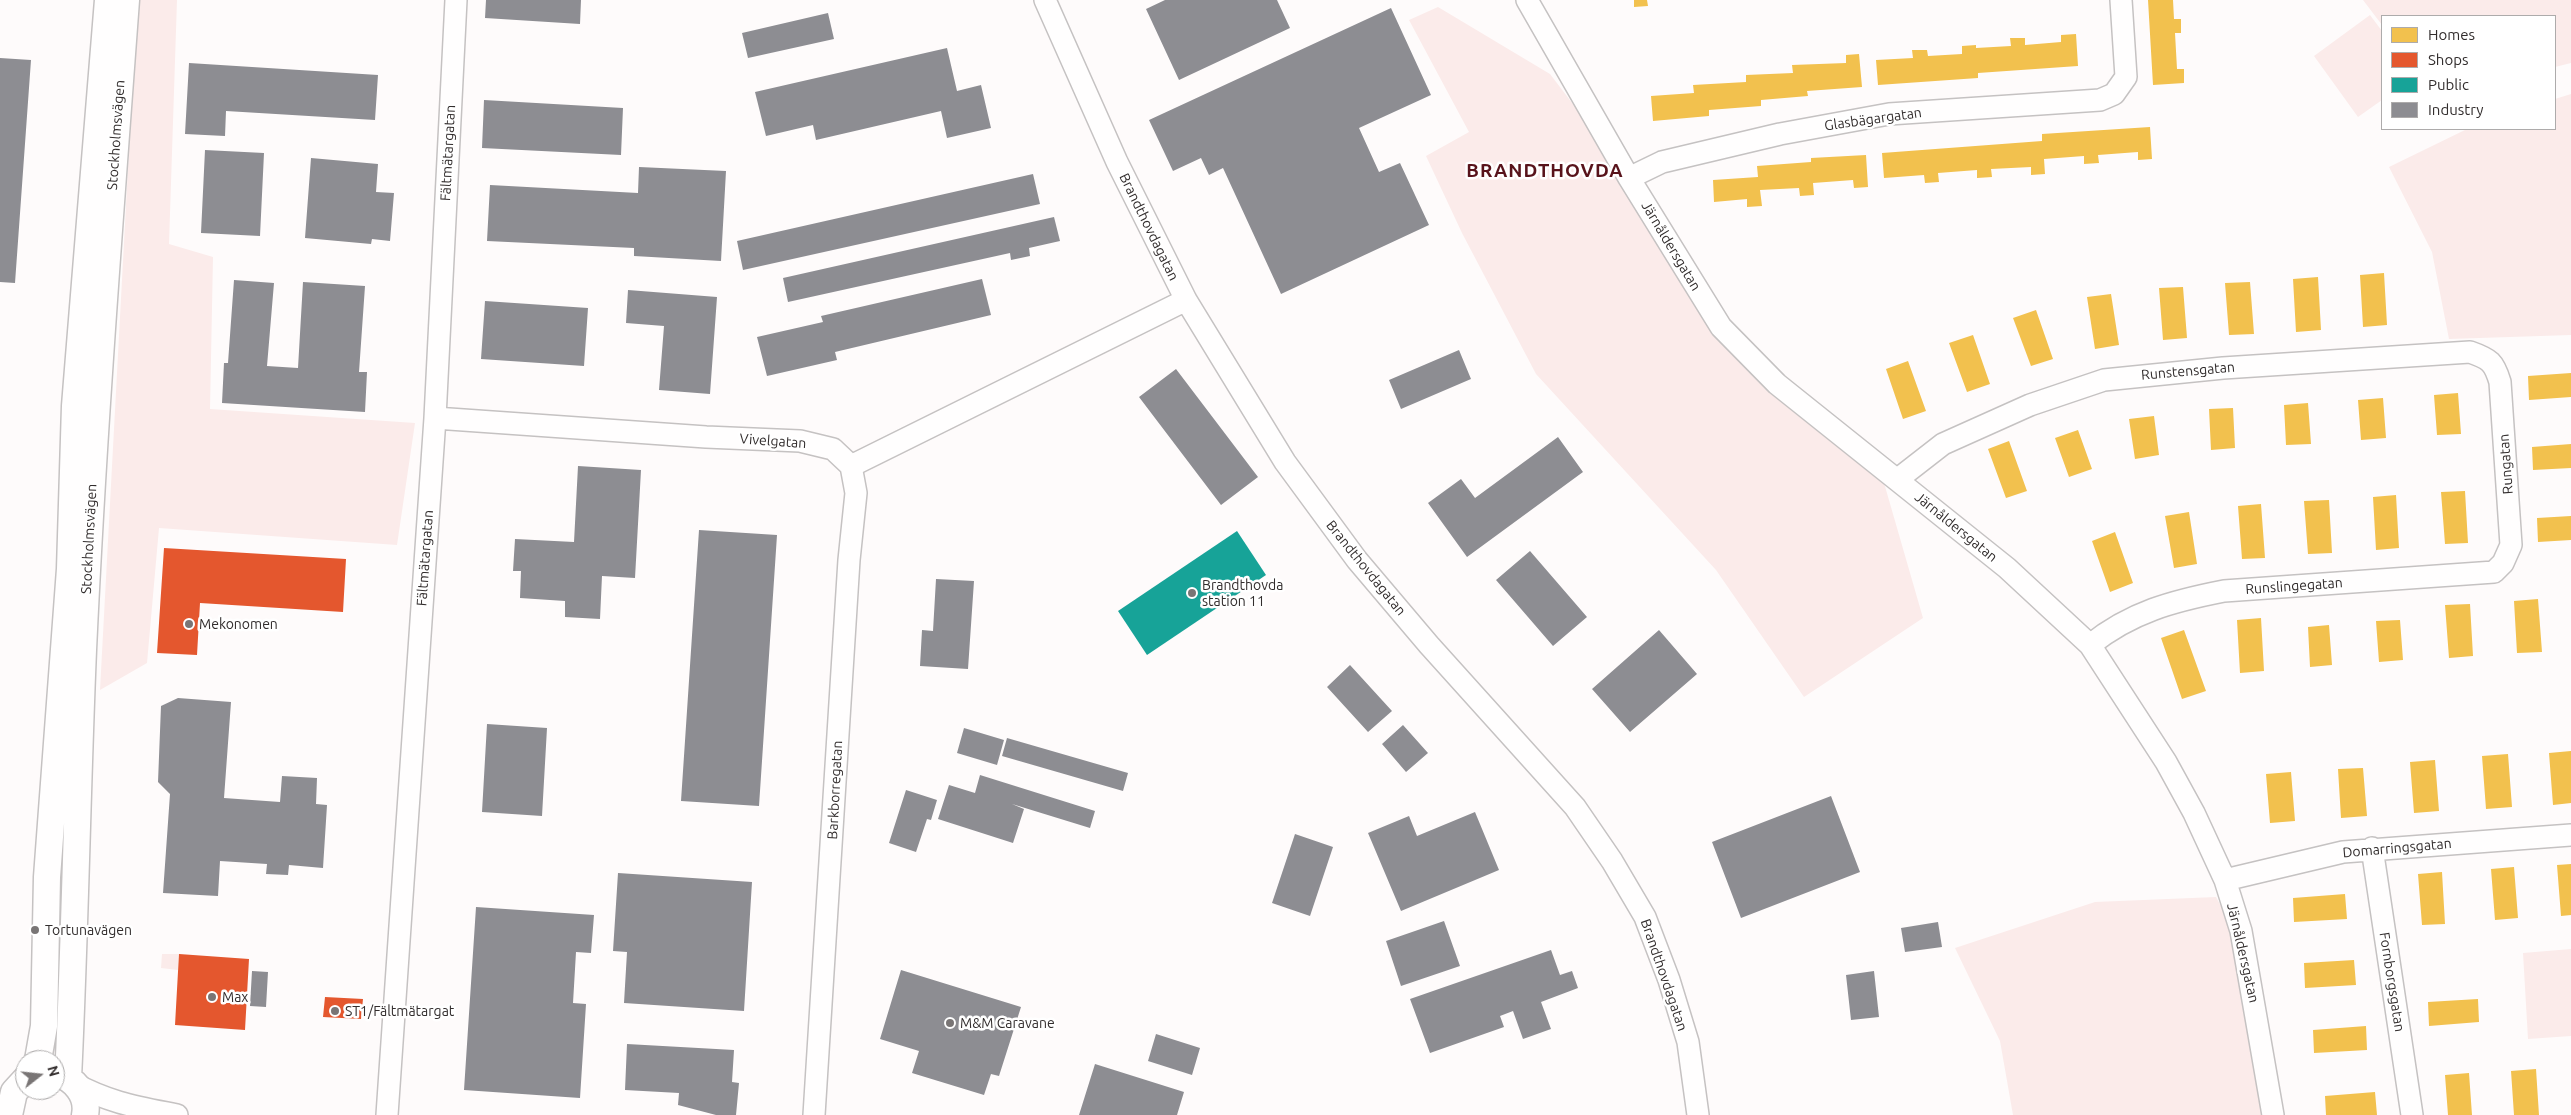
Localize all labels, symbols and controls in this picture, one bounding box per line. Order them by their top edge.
legend [2381,15,2556,130]
text: Homes [2428,26,2475,43]
text: Shops [2428,51,2469,68]
text: Public [2428,76,2469,93]
street label: Stockholmsvägen [104,79,128,191]
text: Industry [2428,101,2483,118]
street label: Fältmätargatan [437,104,459,202]
street label: Glasbägargatan [1823,104,1923,134]
district label: BRANDTHOVDA [1465,160,1625,182]
street label: Brandthovdagatan [1116,171,1182,283]
street label: Järnåldersgatan [1638,198,1704,294]
street label: Runstensgatan [2140,359,2236,383]
street label: Vivelgatan [739,430,807,452]
street label: Rungatan [2496,433,2516,495]
street label: Stockholmsvägen [78,483,100,595]
street label: Järnåldersgatan [1911,489,2001,565]
street label: Fältmätargatan [413,509,437,607]
street label: Brandthovdagatan [1323,517,1409,619]
street label: Runslingegatan [2245,574,2343,598]
place label: Brandthovda station 11 [1202,577,1283,610]
marker: Brandthovda station 11 [1186,587,1198,599]
place label: Mekonomen [199,616,278,632]
marker: Mekonomen [183,618,195,630]
street label: Barkborregatan [824,740,846,840]
street label: Domarringsgatan [2342,835,2452,861]
street label: Järnåldersgatan [2223,902,2263,1004]
street label: Brandthovdagatan [1637,917,1691,1033]
place label: Tortunavägen [45,922,132,938]
marker: Tortunavägen [29,924,41,936]
street label: Fornborgsgatan [2376,931,2408,1033]
place label: Max [222,989,248,1005]
marker: Max [206,991,218,1003]
place label: ST1/Fältmätargat [345,1003,454,1019]
marker: ST1/Fältmätargat [329,1005,341,1017]
place label: M&M Caravane [960,1015,1055,1031]
marker: M&M Caravane [944,1017,956,1029]
north arrow [15,1050,65,1100]
text: N [44,1064,63,1078]

